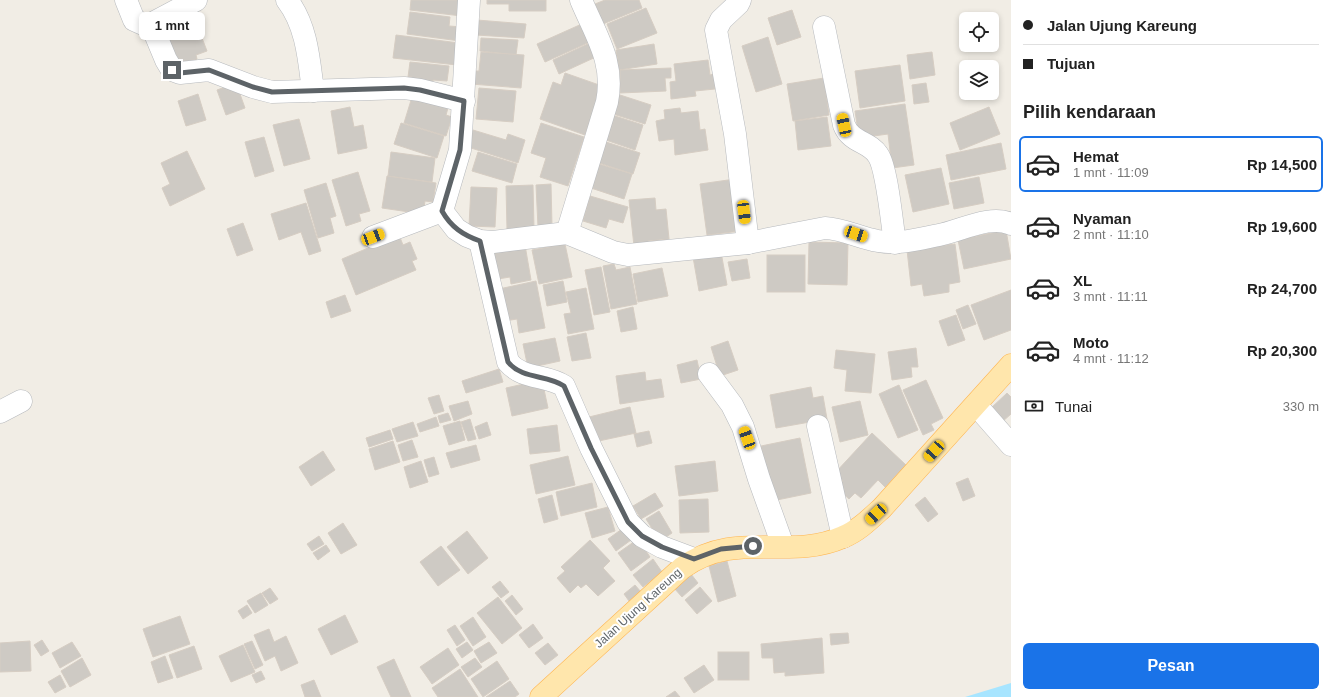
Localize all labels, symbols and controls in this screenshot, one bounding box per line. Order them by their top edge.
callout: 1 mnt [139,12,205,40]
map controls [959,12,999,100]
button: locate [959,12,999,52]
text: Jalan Ujung Kareung [1047,17,1197,34]
text: 1 mnt [155,18,189,33]
text: Tujuan [1047,55,1095,72]
button: layers [959,60,999,100]
route end [163,61,181,79]
text: Pilih kendaraan [1023,102,1156,122]
car [836,112,852,138]
icon: car [1025,146,1061,182]
text: Hemat [1073,148,1119,165]
text: Rp 14,500 [1247,156,1317,173]
text: 1 mnt · 11:09 [1073,165,1149,180]
car [737,199,751,225]
icon: car [1025,208,1061,244]
text: Nyaman [1073,210,1131,227]
text: Rp 19,600 [1247,218,1317,235]
car [843,224,869,244]
car [360,227,386,247]
text: 2 mnt · 11:10 [1073,227,1149,242]
icon: car [1025,270,1061,306]
text: XL [1073,272,1092,289]
text: Rp 24,700 [1247,280,1317,297]
text: 3 mnt · 11:11 [1073,289,1148,304]
icon: car [1025,332,1061,368]
text: Moto [1073,334,1109,351]
text: Rp 20,300 [1247,342,1317,359]
text: 4 mnt · 11:12 [1073,351,1149,366]
icon: cash [1023,395,1045,417]
text: Tunai [1055,398,1092,415]
text: 330 m [1283,399,1319,414]
car [737,425,757,451]
car [922,438,946,464]
car [863,501,889,527]
route start [744,537,762,555]
street label: Jalan Ujung Kareung [592,565,684,651]
button: Pesan [1023,643,1319,689]

